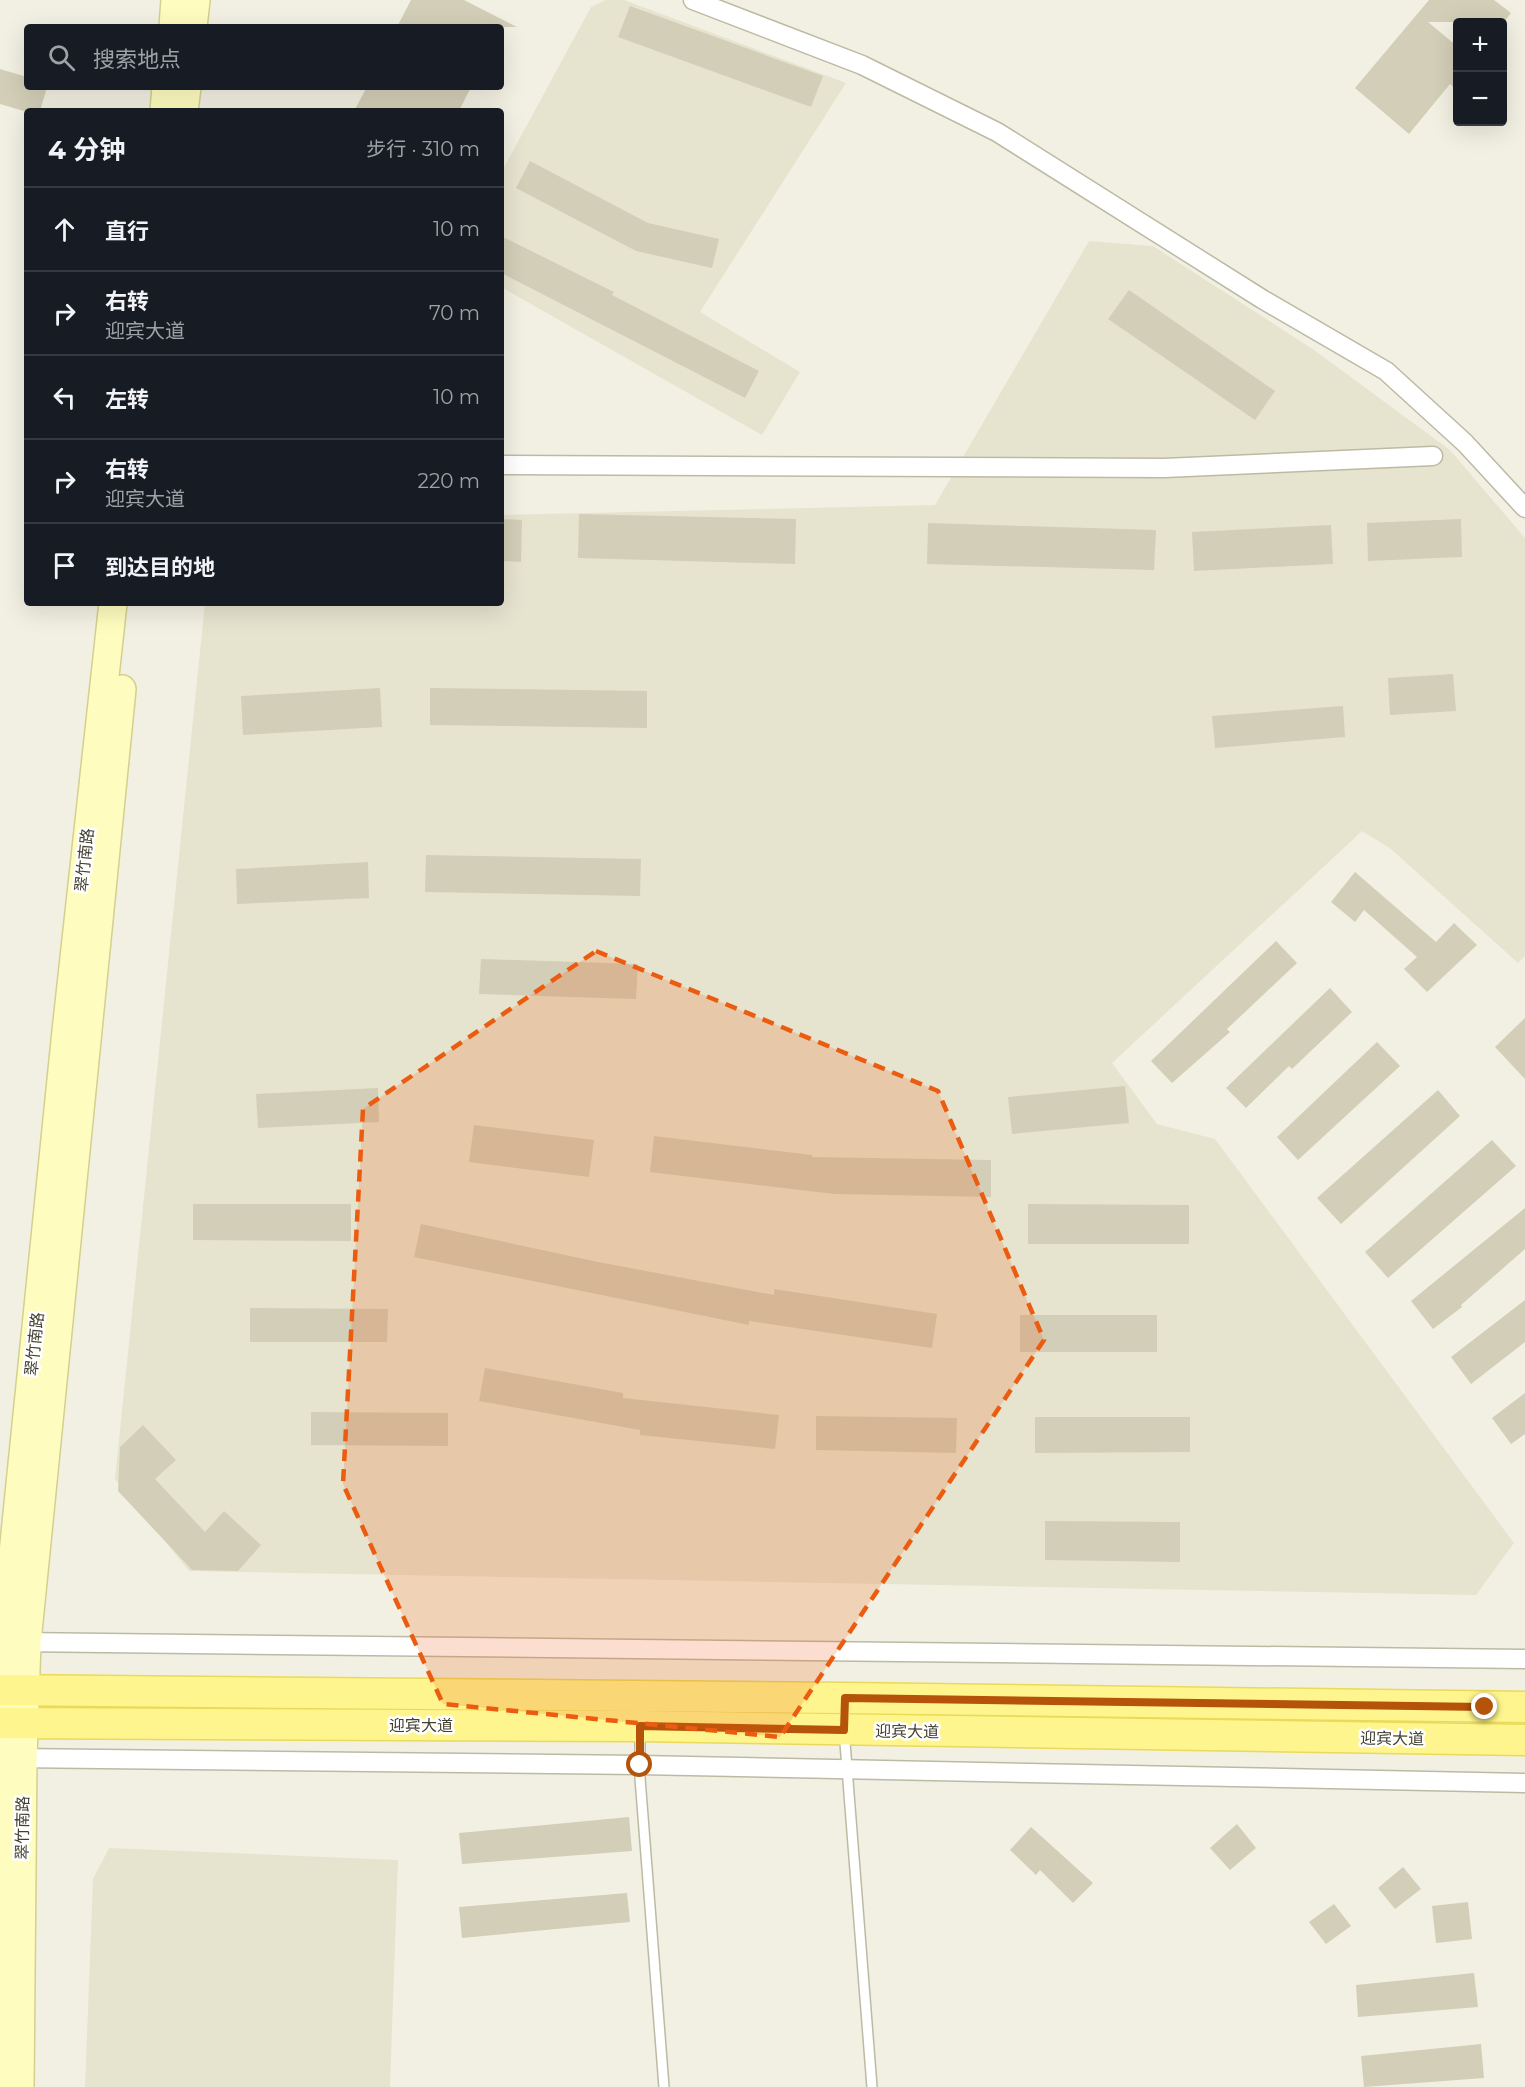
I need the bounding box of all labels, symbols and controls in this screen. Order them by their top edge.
map controls [1453,18,1507,126]
button: + [1453,18,1507,72]
search box [24,24,504,90]
icon: search [45,41,78,74]
text: 搜索地点 [93,46,181,73]
button: − [1453,72,1507,126]
text: 4 分钟 [48,134,125,166]
text: 步行 · 310 m [366,137,480,161]
icon: ahead [48,213,81,246]
text: 10 m [433,217,480,241]
text: 直行 [105,218,149,245]
text: 右转 [105,288,149,315]
icon: right [48,297,81,330]
text: 70 m [429,301,480,325]
text: 迎宾大道 [105,319,185,343]
icon: left [48,381,81,414]
text: 10 m [433,385,480,409]
text: 左转 [105,386,149,413]
text: 右转 [105,456,149,483]
icon: right [48,465,81,498]
text: 220 m [418,469,480,493]
text: 迎宾大道 [105,487,185,511]
icon: arrive [48,549,81,582]
text: 到达目的地 [105,554,215,581]
street label: 翠竹南路 [72,827,97,893]
street label: 翠竹南路 [22,1311,47,1377]
route end [1471,1693,1497,1719]
street label: 迎宾大道 [389,1716,453,1735]
street label: 迎宾大道 [875,1721,939,1742]
street label: 迎宾大道 [1360,1728,1424,1749]
route start [626,1751,652,1777]
street label: 翠竹南路 [12,1796,33,1860]

